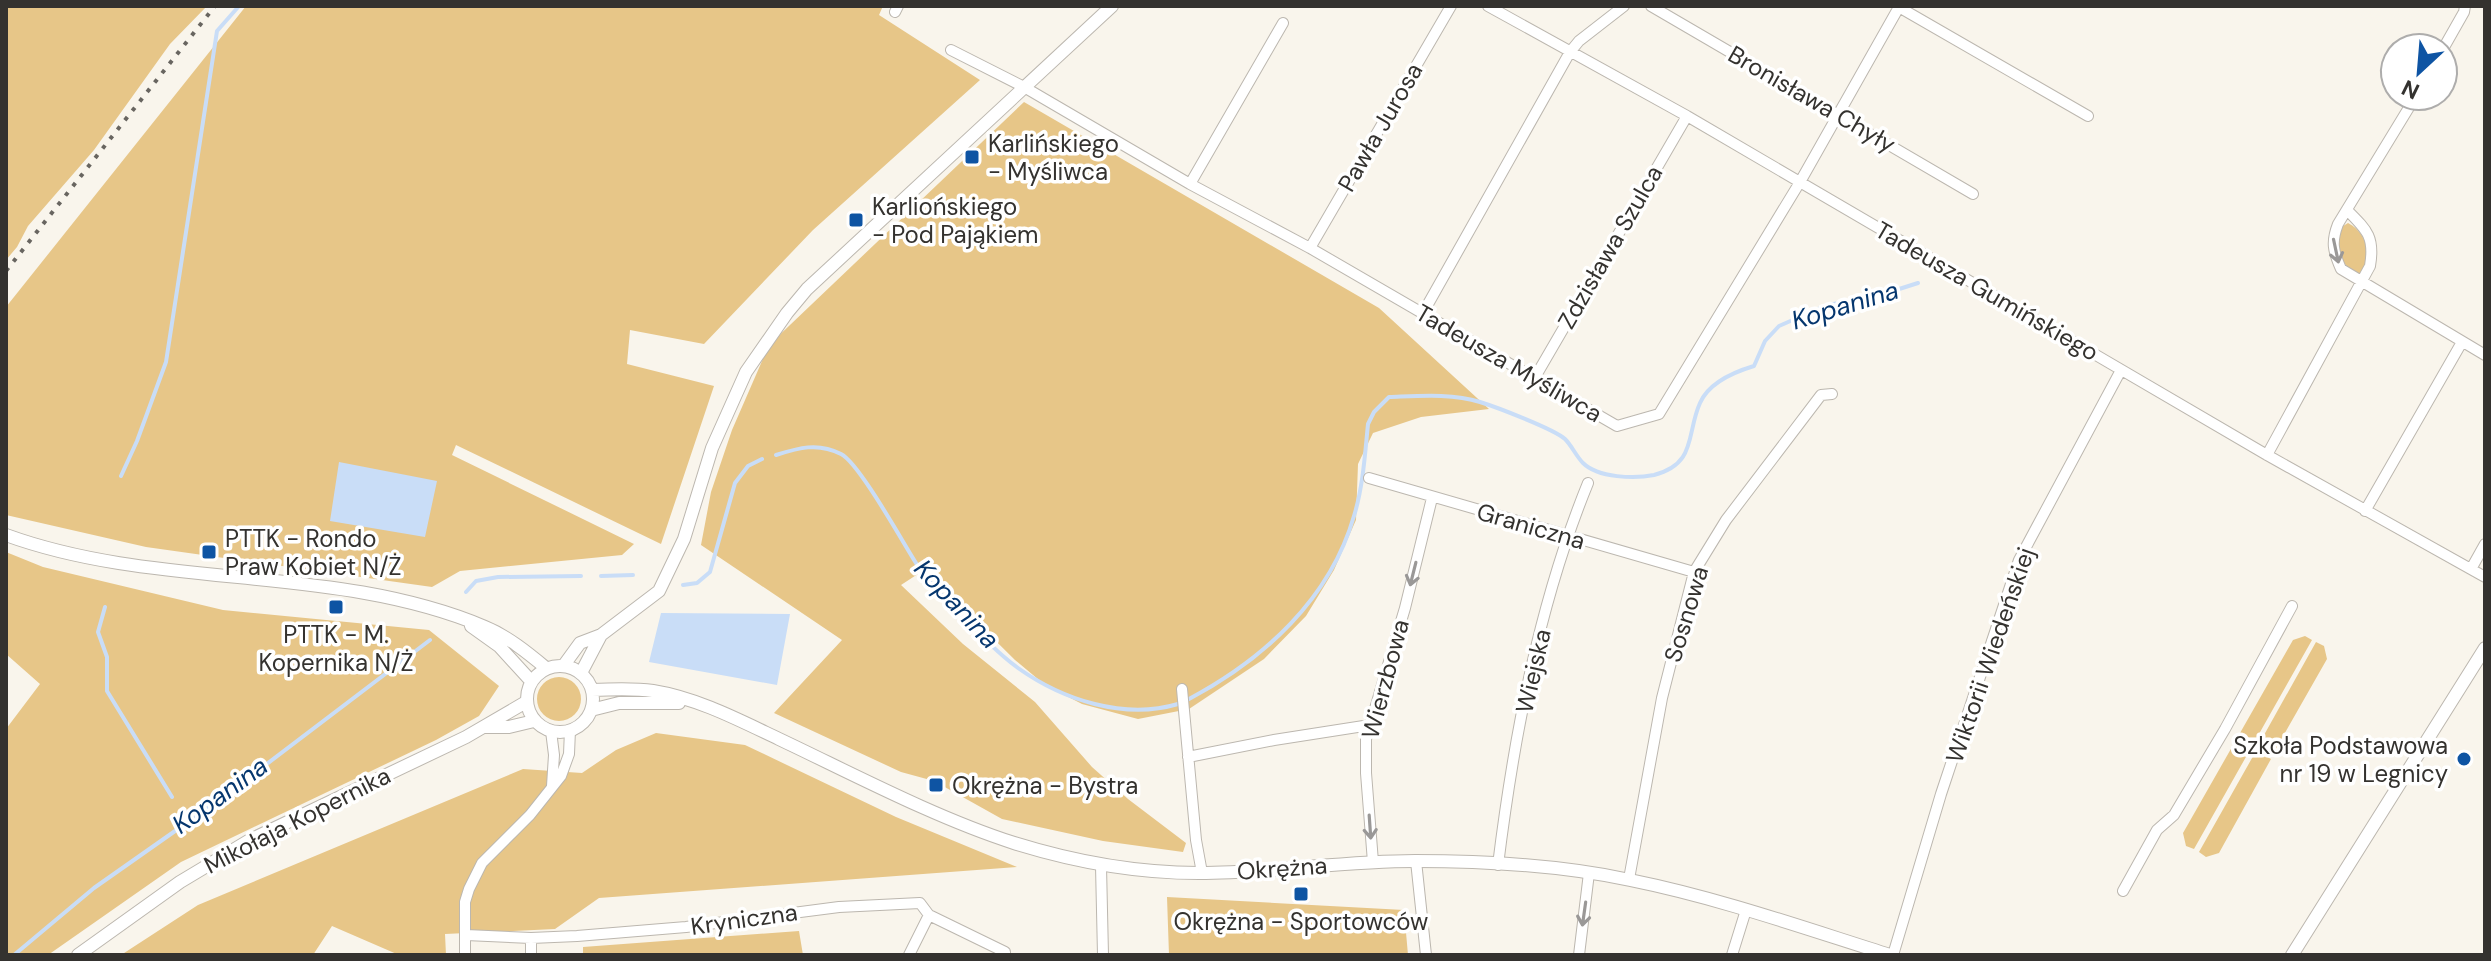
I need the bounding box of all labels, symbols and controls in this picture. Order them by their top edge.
north arrow [2379,32,2459,112]
street label: Bronisława Chyły [1723,39,1901,159]
street label: Pawła Jurosa [1331,57,1429,197]
text: N [2397,73,2424,106]
place label: Karlińskiego - Myśliwca [988,128,1119,187]
marker: Karlińskiego - Myśliwca [963,148,981,166]
street label: Zdzisława Szulca [1551,160,1669,334]
place label: Karliońskiego - Pod Pająkiem [872,191,1038,250]
marker: Karliońskiego - Pod Pająkiem [847,211,865,229]
street label: Tadeusza Gumińskiego [1870,214,2104,368]
one-way arrow [2329,237,2344,263]
water label: Kopanina [1787,273,1903,337]
street label: Tadeusza Myśliwca [1410,297,1608,429]
street label: Graniczna [1473,496,1589,556]
place label: PTTK - Rondo Praw Kobiet N/Ż [225,523,402,582]
marker: PTTK - Rondo Praw Kobiet N/Ż [200,543,218,561]
street label: Wiktorii Wiedeńskiej [1939,543,2041,767]
water label: Kopanina [907,552,1007,656]
one-way arrow [1405,560,1420,586]
street label: Sosnowa [1657,562,1715,666]
marker: PTTK - M. Kopernika N/Ż [327,598,345,616]
street label: Wierzbowa [1354,616,1416,742]
place label: PTTK - M. Kopernika N/Ż [259,619,413,678]
street label: Wiejska [1508,626,1558,716]
place label: Szkoła Podstawowa nr 19 w Legnicy [2233,730,2448,789]
water label: Kopanina [165,749,275,841]
marker: Szkoła Podstawowa nr 19 w Legnicy [2455,750,2473,768]
street label: Mikołaja Kopernika [198,760,396,880]
place label: Okrężna - Bystra [952,770,1138,801]
marker: Okrężna - Bystra [927,776,945,794]
one-way arrow [1363,813,1378,840]
street label: Okrężna [1236,849,1328,887]
marker: Okrężna - Sportowców [1292,885,1310,903]
street label: Kryniczna [689,896,799,942]
one-way arrow [1576,901,1591,926]
place label: Okrężna - Sportowców [1174,906,1428,937]

